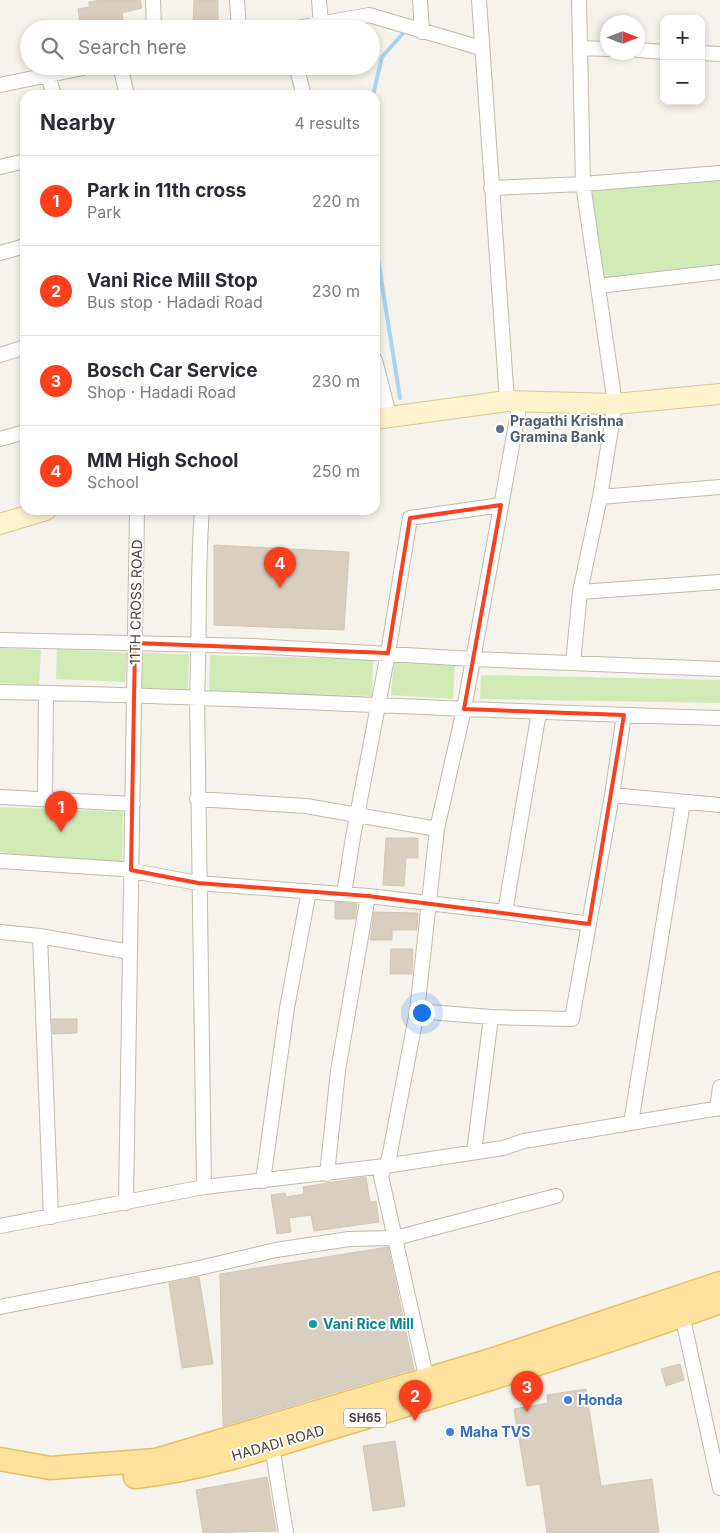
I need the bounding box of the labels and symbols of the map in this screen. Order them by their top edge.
north arrow [600,15,645,60]
place label: Pragathi Krishna Gramina Bank [510,412,624,445]
marker: Pragathi Krishna Gramina Bank [494,423,506,435]
street label: 11TH CROSS ROAD [126,539,145,665]
pin: 4 [264,547,296,588]
pin: 1 [45,791,77,832]
your location [409,1000,435,1026]
place label: Vani Rice Mill [323,1315,414,1332]
marker: Vani Rice Mill [307,1318,319,1330]
pin: 3 [511,1371,543,1412]
pin: 2 [399,1380,431,1421]
place label: Honda [578,1391,623,1408]
marker: Honda [562,1394,574,1406]
road number: SH65 [344,1409,386,1428]
street label: HADADI ROAD [229,1421,326,1464]
place label: Maha TVS [460,1423,530,1440]
marker: Maha TVS [444,1426,456,1438]

